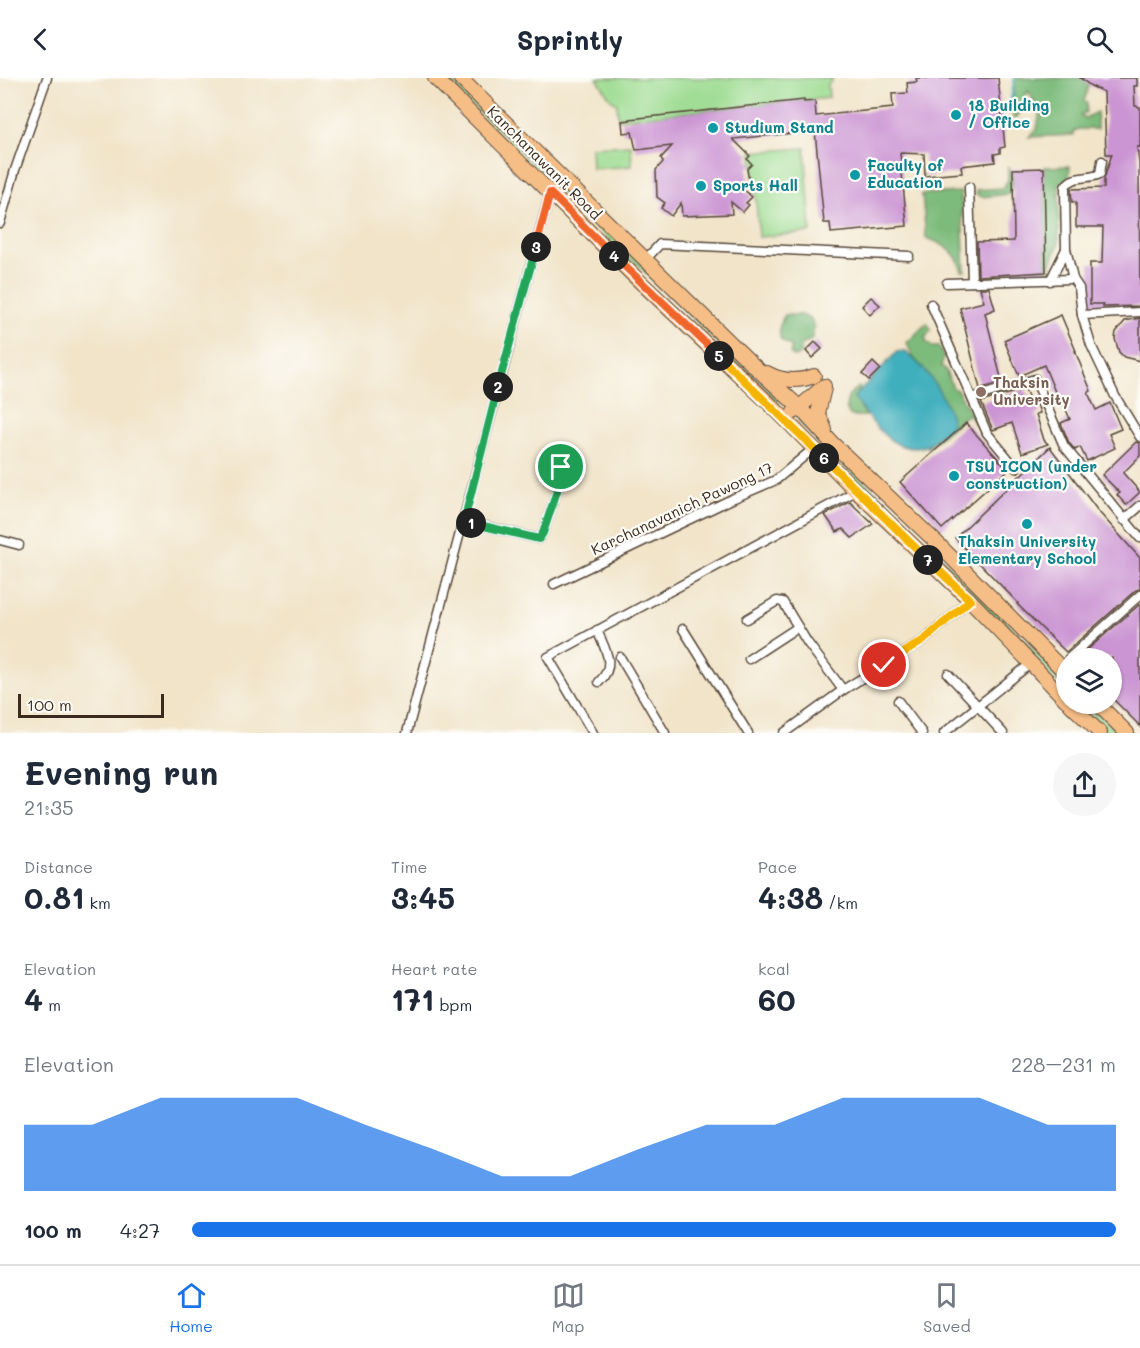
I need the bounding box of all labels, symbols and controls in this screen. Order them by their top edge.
text: Sprintly [517,22,623,57]
icon: back [24,23,57,56]
icon: search [1083,23,1116,56]
place label: 18 Building / Office [968,95,1049,132]
street label: Kanchanawanit Road [483,101,606,224]
marker: 18 Building / Office [949,108,963,122]
place label: Studium Stand [725,117,834,137]
marker: Studium Stand [706,121,720,135]
place label: Faculty of Education [867,155,944,192]
marker: Faculty of Education [848,168,862,182]
place label: Sports Hall [713,175,798,195]
marker: Sports Hall [694,179,708,193]
pin: 3 [521,232,551,262]
text: 3 [531,236,541,257]
pin: 4 [599,241,629,271]
text: 4 [609,245,619,266]
pin: 5 [704,341,734,371]
text: 5 [714,345,724,366]
pin: 2 [483,372,513,402]
place label: Thaksin University [993,372,1070,409]
text: 2 [494,376,502,397]
marker: Thaksin University [974,385,988,399]
pin [535,441,586,492]
pin: 6 [809,443,839,473]
text: 6 [819,447,829,468]
icon: arrive [544,450,577,483]
place label: TSU ICON (under construction) [966,456,1097,493]
street label: Karchanavanich Pawong 17 [587,457,776,559]
marker: TSU ICON (under construction) [947,469,961,483]
pin: 1 [456,508,486,538]
text: 1 [467,512,475,533]
marker: Thaksin University Elementary School [1020,517,1034,531]
place label: Thaksin University Elementary School [958,531,1096,568]
pin: 7 [913,545,943,575]
text: 7 [924,549,932,570]
pin [858,639,909,690]
icon: check [867,648,900,681]
map controls [1056,648,1122,714]
button: layers [1056,648,1122,714]
scale bar [18,691,164,718]
text: 100 m [27,694,72,715]
text: Evening run [24,750,218,793]
button: share [1053,753,1116,816]
text: 21:35 [24,794,74,820]
text: Distance [24,856,93,877]
text: Time [391,856,427,877]
text: Pace [758,856,797,877]
text: 0.81 [24,877,84,917]
text: 3:45 [391,877,455,917]
text: 4:38 [758,877,823,917]
text: km [84,892,111,913]
text: /km [823,892,858,913]
text: Elevation [24,958,96,979]
text: Heart rate [391,958,477,979]
text: kcal [758,958,790,979]
text: 4 [24,979,43,1019]
text: 171 [391,979,434,1019]
text: 60 [758,979,795,1019]
text: m [43,994,61,1015]
text: bpm [434,994,472,1015]
text: Elevation [24,1051,114,1077]
text: 228–231 m [1011,1051,1116,1077]
text: 100 m [24,1217,82,1243]
text: 4:27 [120,1217,160,1243]
tab: Home [169,1279,213,1336]
tab: Map [552,1279,585,1336]
tab: Saved [923,1279,971,1336]

